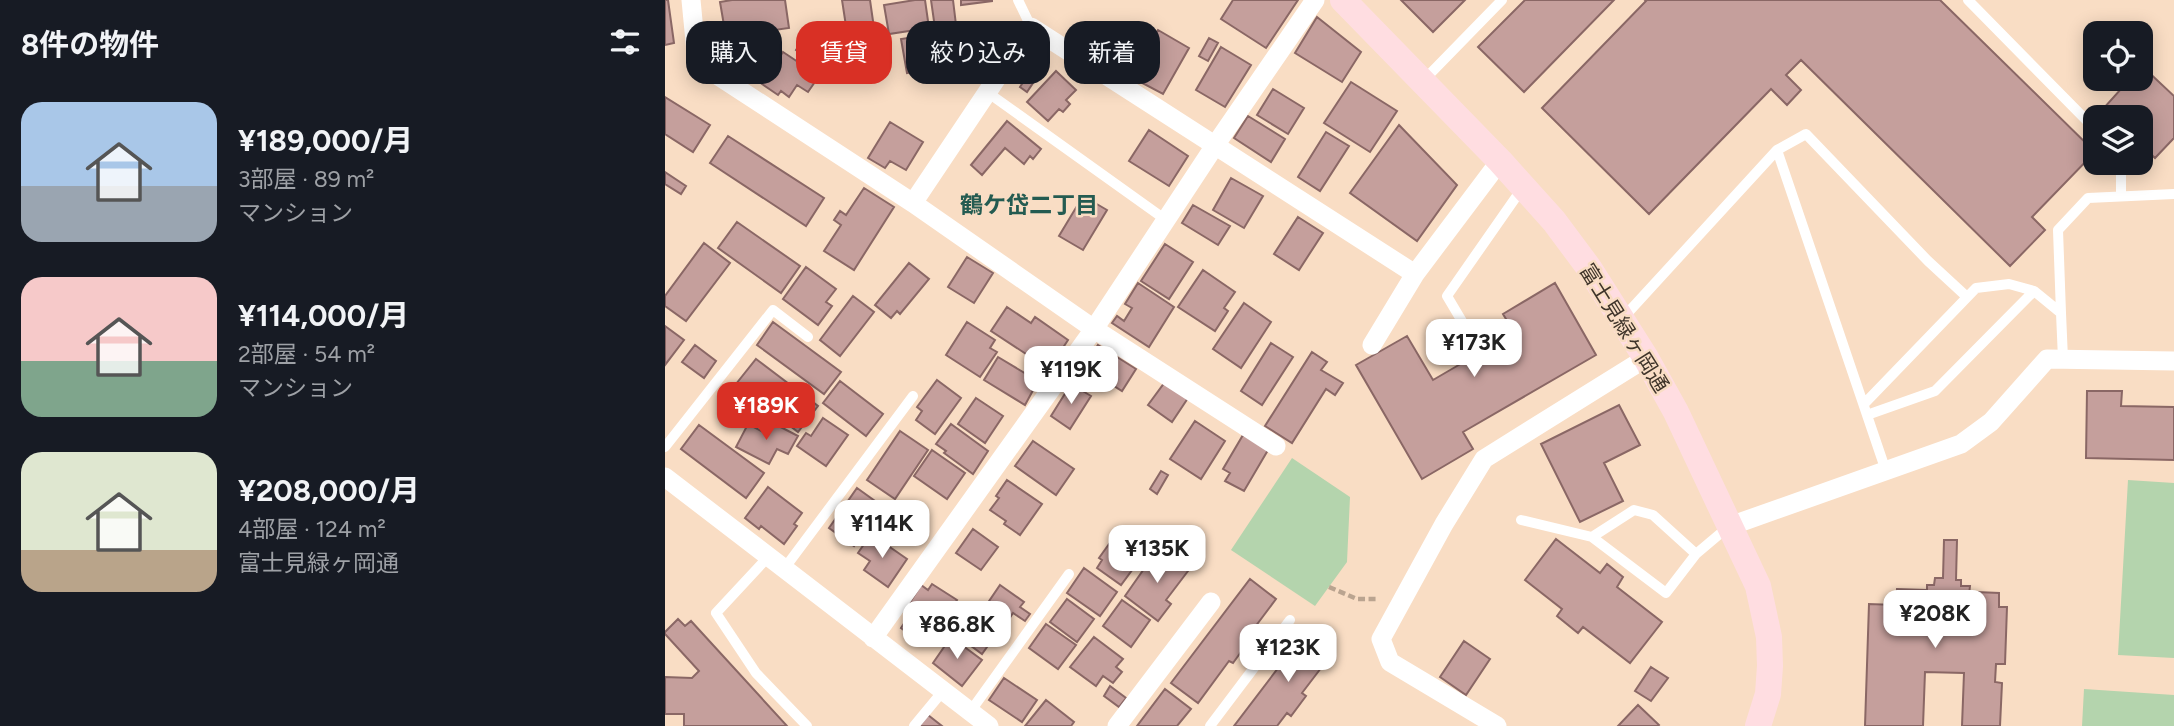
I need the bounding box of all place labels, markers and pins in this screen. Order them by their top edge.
pin: ¥173K [1425,320,1523,379]
pin: ¥119K [1022,346,1120,406]
pin: ¥189K [717,382,815,442]
pin: ¥114K [833,500,931,560]
pin: ¥135K [1108,526,1206,585]
pin: ¥208K [1886,590,1984,650]
pin: ¥86.8K [900,602,1014,661]
pin: ¥123K [1239,624,1337,684]

